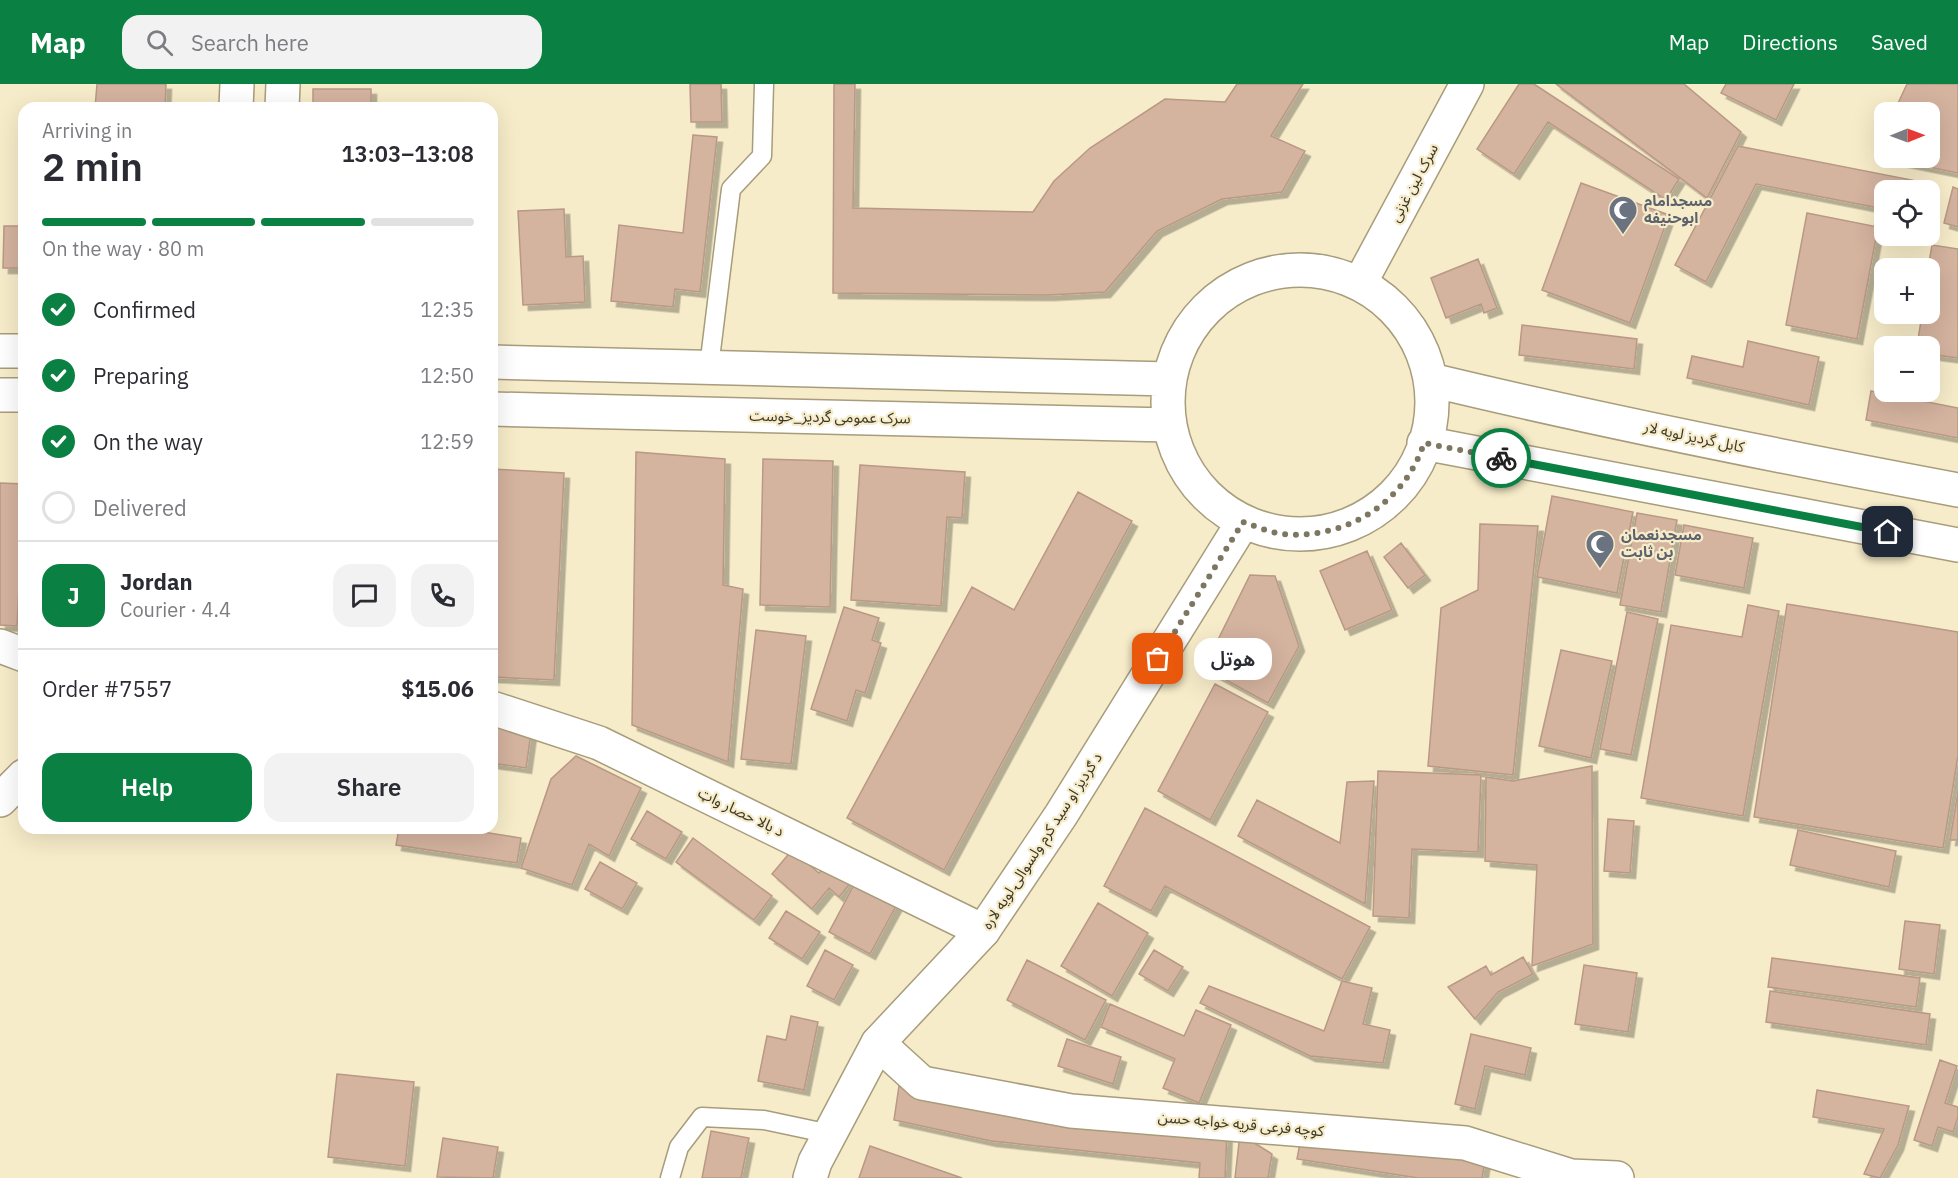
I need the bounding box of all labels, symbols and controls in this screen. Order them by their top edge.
search box [122,15,542,69]
text: Map [30,24,86,61]
icon: search [143,26,176,59]
text: Search here [191,28,309,57]
text: Map [1669,28,1709,56]
text: Directions [1742,28,1838,56]
text: Saved [1871,28,1928,56]
north arrow [1874,102,1940,168]
map controls [1874,102,1940,402]
text: Arriving in [42,117,132,144]
text: 13:03–13:08 [341,139,474,168]
street label: سرک لین غزنی [1385,140,1442,225]
text: 2 min [42,141,143,192]
button: locate [1874,180,1940,246]
place label: مسجدامام ابوحنیفه [1644,191,1712,227]
mosque icon: مسجدامام ابوحنیفه [1607,194,1639,236]
text: On the way · 80 m [42,235,204,262]
button: + [1874,258,1940,324]
icon: check [42,293,75,326]
text: Confirmed [93,295,196,324]
text: 12:35 [420,296,474,323]
button: − [1874,336,1940,402]
icon: check [42,359,75,392]
text: Preparing [93,361,188,390]
text: 12:50 [420,362,474,389]
street label: سرک عمومی گردیز_خوست [749,406,911,427]
street label: کابل گردیز لویه لار [1641,416,1747,457]
icon: check [42,425,75,458]
text: On the way [93,427,203,456]
text: 12:59 [420,428,474,455]
courier [1471,428,1531,488]
icon: bike [1485,442,1518,475]
text: Delivered [93,493,187,522]
pin [1862,506,1913,557]
icon: home [1871,515,1904,548]
place label: مسجدنعمان بن ثابت [1621,525,1702,561]
mosque icon: مسجدنعمان بن ثابت [1584,528,1616,570]
button: chat [333,564,396,627]
button: phone [411,564,474,627]
text: Jordan [120,567,193,596]
text: J [67,581,80,610]
text: Courier · 4.4 [120,596,231,623]
pin [1132,633,1183,684]
callout: هوتل [1194,638,1272,680]
icon: bag [1141,642,1174,675]
text: هوتل [1211,645,1255,672]
text: Order #7557 [42,674,172,703]
text: $15.06 [401,674,474,703]
street label: د ګردیز او سید کرم ولسوالۍ لویه لاره [977,749,1108,934]
button: Help [42,753,252,822]
button: Share [264,753,474,822]
street label: د بالا حصار واټ [695,783,787,840]
street label: کوچه فرعی قریه خواجه حسن [1157,1107,1326,1141]

